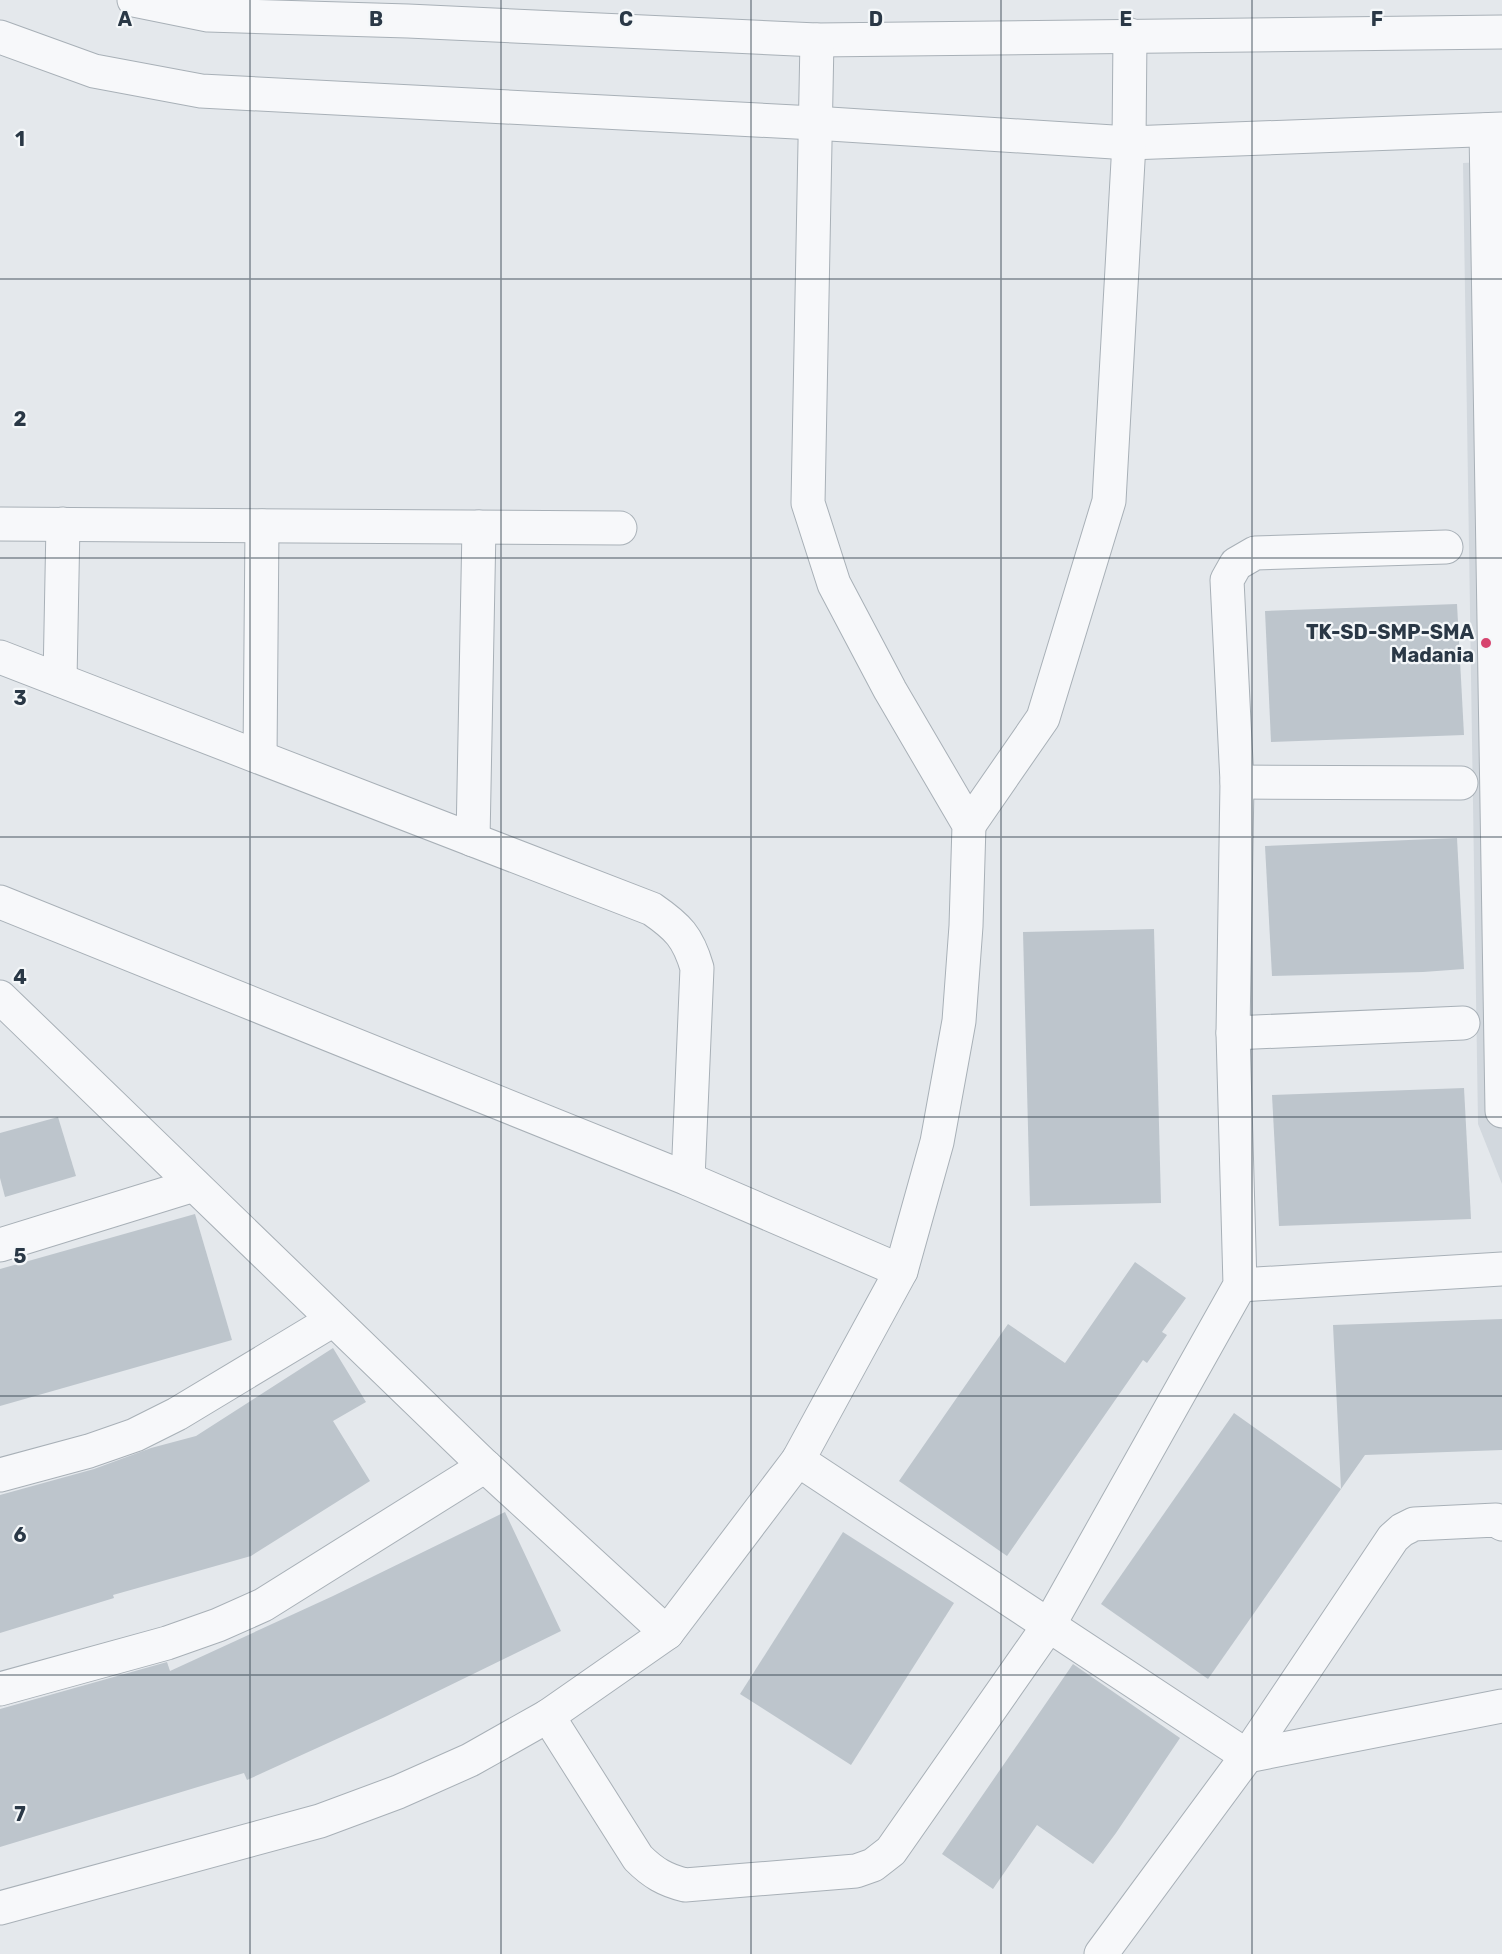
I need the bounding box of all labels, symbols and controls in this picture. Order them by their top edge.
text: A [118,7,133,31]
text: B [369,7,383,31]
text: C [619,7,633,31]
text: D [869,7,883,31]
text: E [1120,7,1132,31]
text: F [1371,7,1383,31]
text: 1 [15,127,25,151]
text: 2 [14,407,27,431]
place label: TK-SD-SMP-SMA Madania [1306,620,1475,667]
marker: TK-SD-SMP-SMA Madania [1479,636,1493,650]
text: 3 [13,686,27,710]
text: 4 [13,965,27,989]
text: 5 [14,1244,27,1268]
text: 6 [13,1523,27,1547]
text: 7 [14,1802,26,1826]

